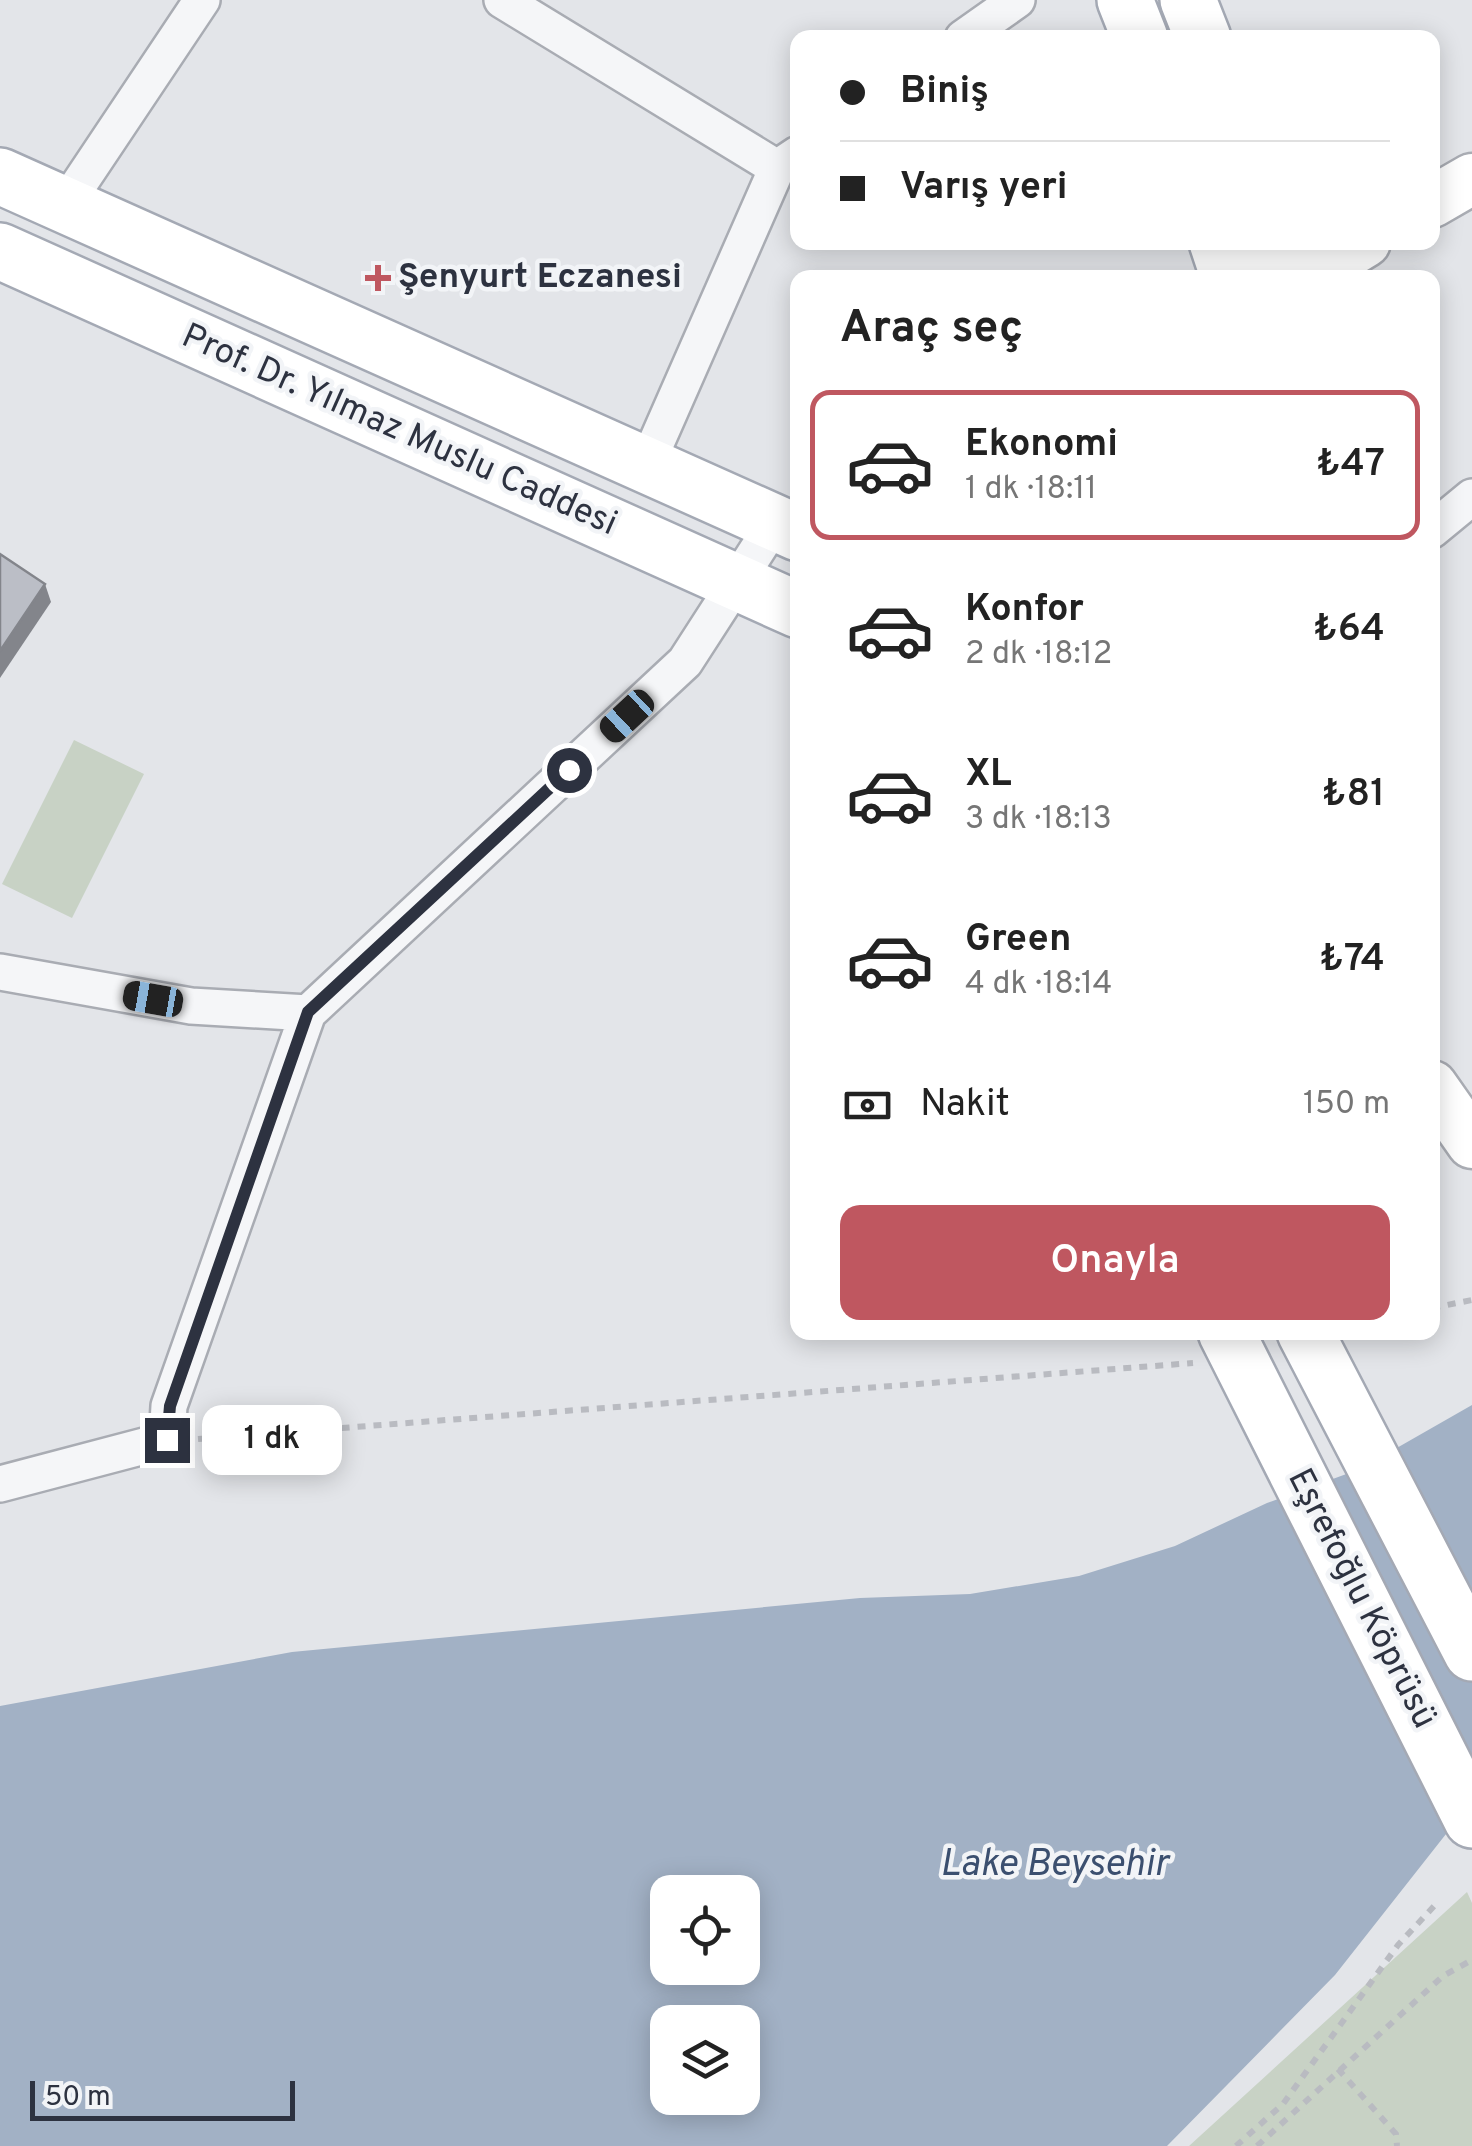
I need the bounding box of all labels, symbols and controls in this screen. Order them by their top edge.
text: Biniş [900,68,989,117]
text: Varış yeri [900,164,1068,213]
place label: Şenyurt Eczanesi [398,256,682,300]
marker: Şenyurt Eczanesi [367,267,389,289]
text: Araç seç [840,301,1023,358]
street label: Prof. Dr. Yılmaz Muslu Caddesi [175,315,623,547]
icon: car [845,420,935,510]
text: Ekonomi [965,421,1118,470]
text: ₺47 [1316,441,1385,490]
text: 1 dk · 18:11 [965,470,1097,510]
icon: car [845,585,935,675]
text: Konfor [965,586,1084,635]
text: ₺64 [1313,606,1385,655]
text: 2 dk · 18:12 [965,635,1112,675]
car [595,685,659,747]
route start [547,748,592,793]
icon: car [845,750,935,840]
text: XL [965,751,1012,800]
text: ₺81 [1322,771,1385,820]
text: 3 dk · 18:13 [965,800,1112,840]
icon: car [845,915,935,1005]
text: Green [965,916,1071,965]
text: ₺74 [1319,936,1385,985]
text: 4 dk · 18:14 [965,965,1112,1005]
car [121,979,185,1019]
icon: cash [840,1078,895,1133]
text: Nakit [920,1081,1010,1130]
text: 150 m [1303,1085,1390,1125]
button: Onayla [840,1205,1390,1320]
callout: 1 dk [202,1405,342,1475]
route end [145,1418,190,1463]
text: 1 dk [244,1420,300,1460]
street label: Eşrefoğlu Köprüsü [1276,1462,1446,1736]
water label: Lake Beysehir [940,1841,1171,1890]
map controls [650,1875,760,2115]
button: locate [650,1875,760,1985]
button: layers [650,2005,760,2115]
scale bar [30,2076,295,2120]
text: 50 m [45,2080,111,2116]

